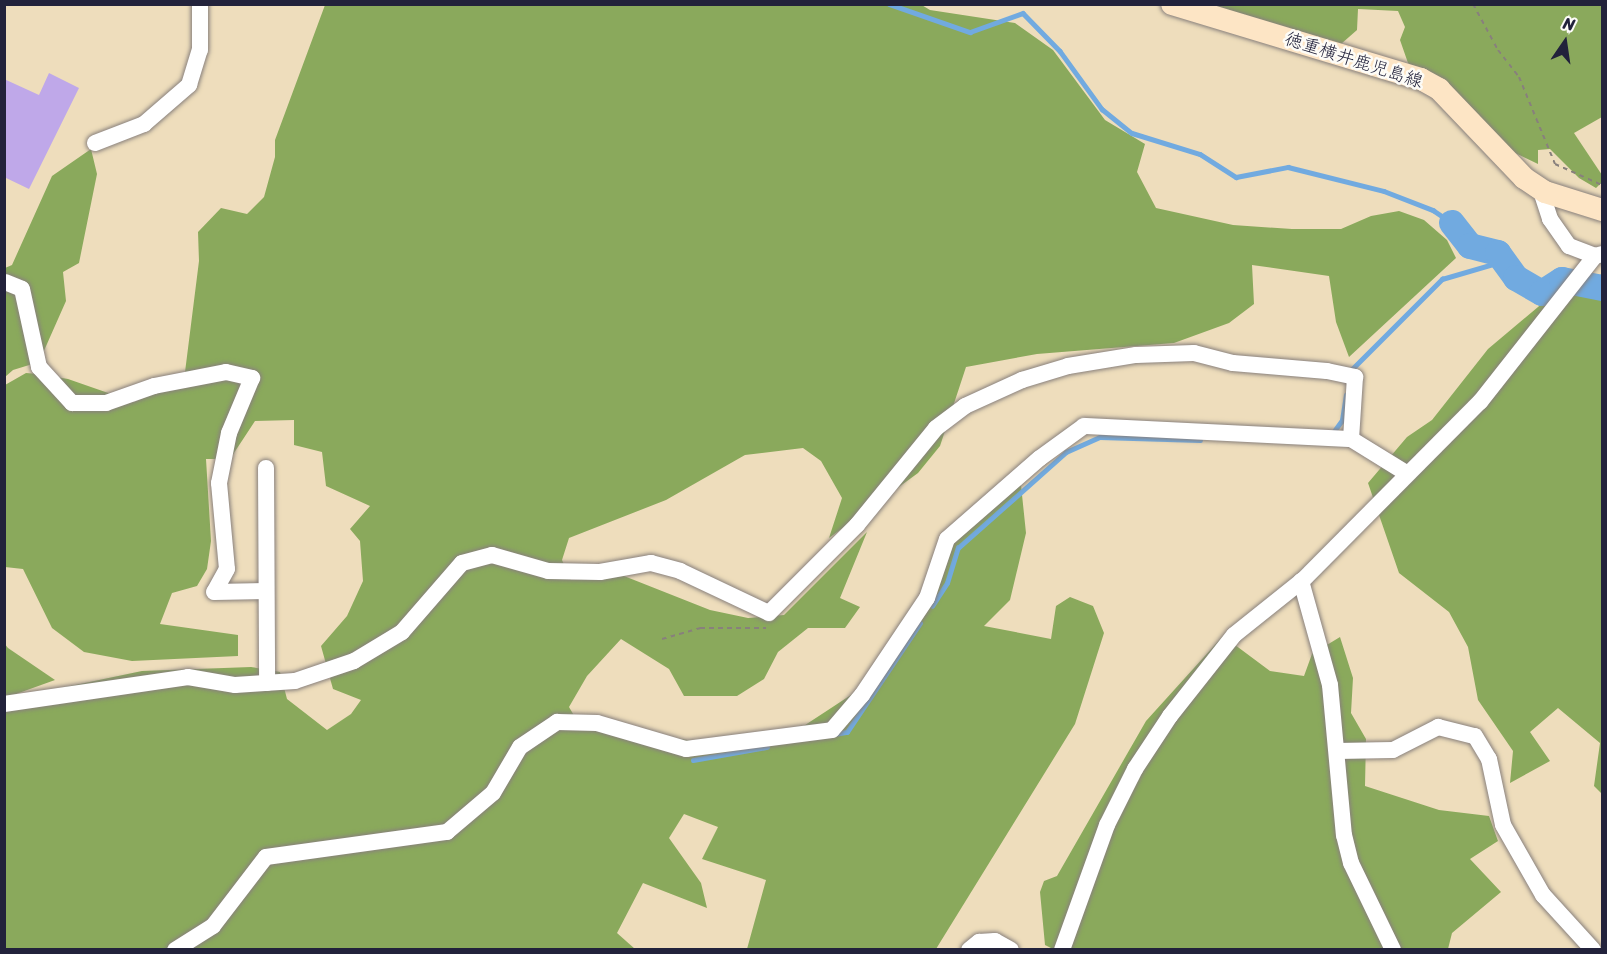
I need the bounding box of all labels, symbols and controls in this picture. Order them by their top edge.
text: N [1560,9,1578,39]
north arrow [1535,12,1595,72]
street label: 徳重横井鹿児島線 [1282,27,1426,93]

